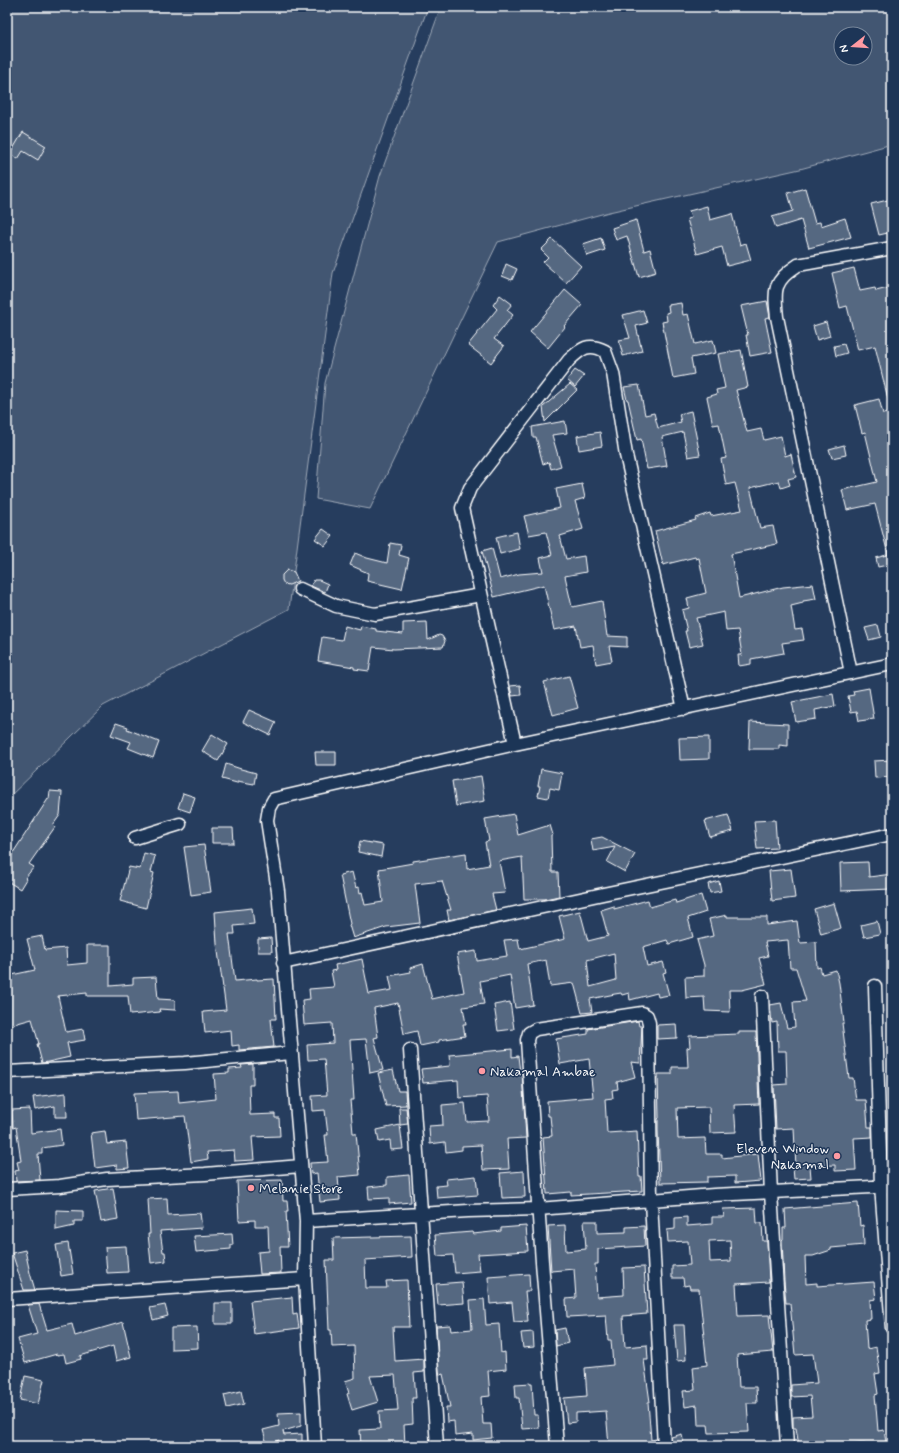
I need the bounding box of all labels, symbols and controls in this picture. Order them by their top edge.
north arrow [833,26,873,66]
text: N [837,43,852,54]
place label: Nakamal Ambae [490,1063,596,1081]
marker: Nakamal Ambae [477,1066,487,1076]
place label: Eleven Window Nakamal [736,1140,829,1174]
marker: Eleven Window Nakamal [832,1151,842,1161]
place label: Melanie Store [259,1180,344,1198]
marker: Melanie Store [246,1183,256,1193]

